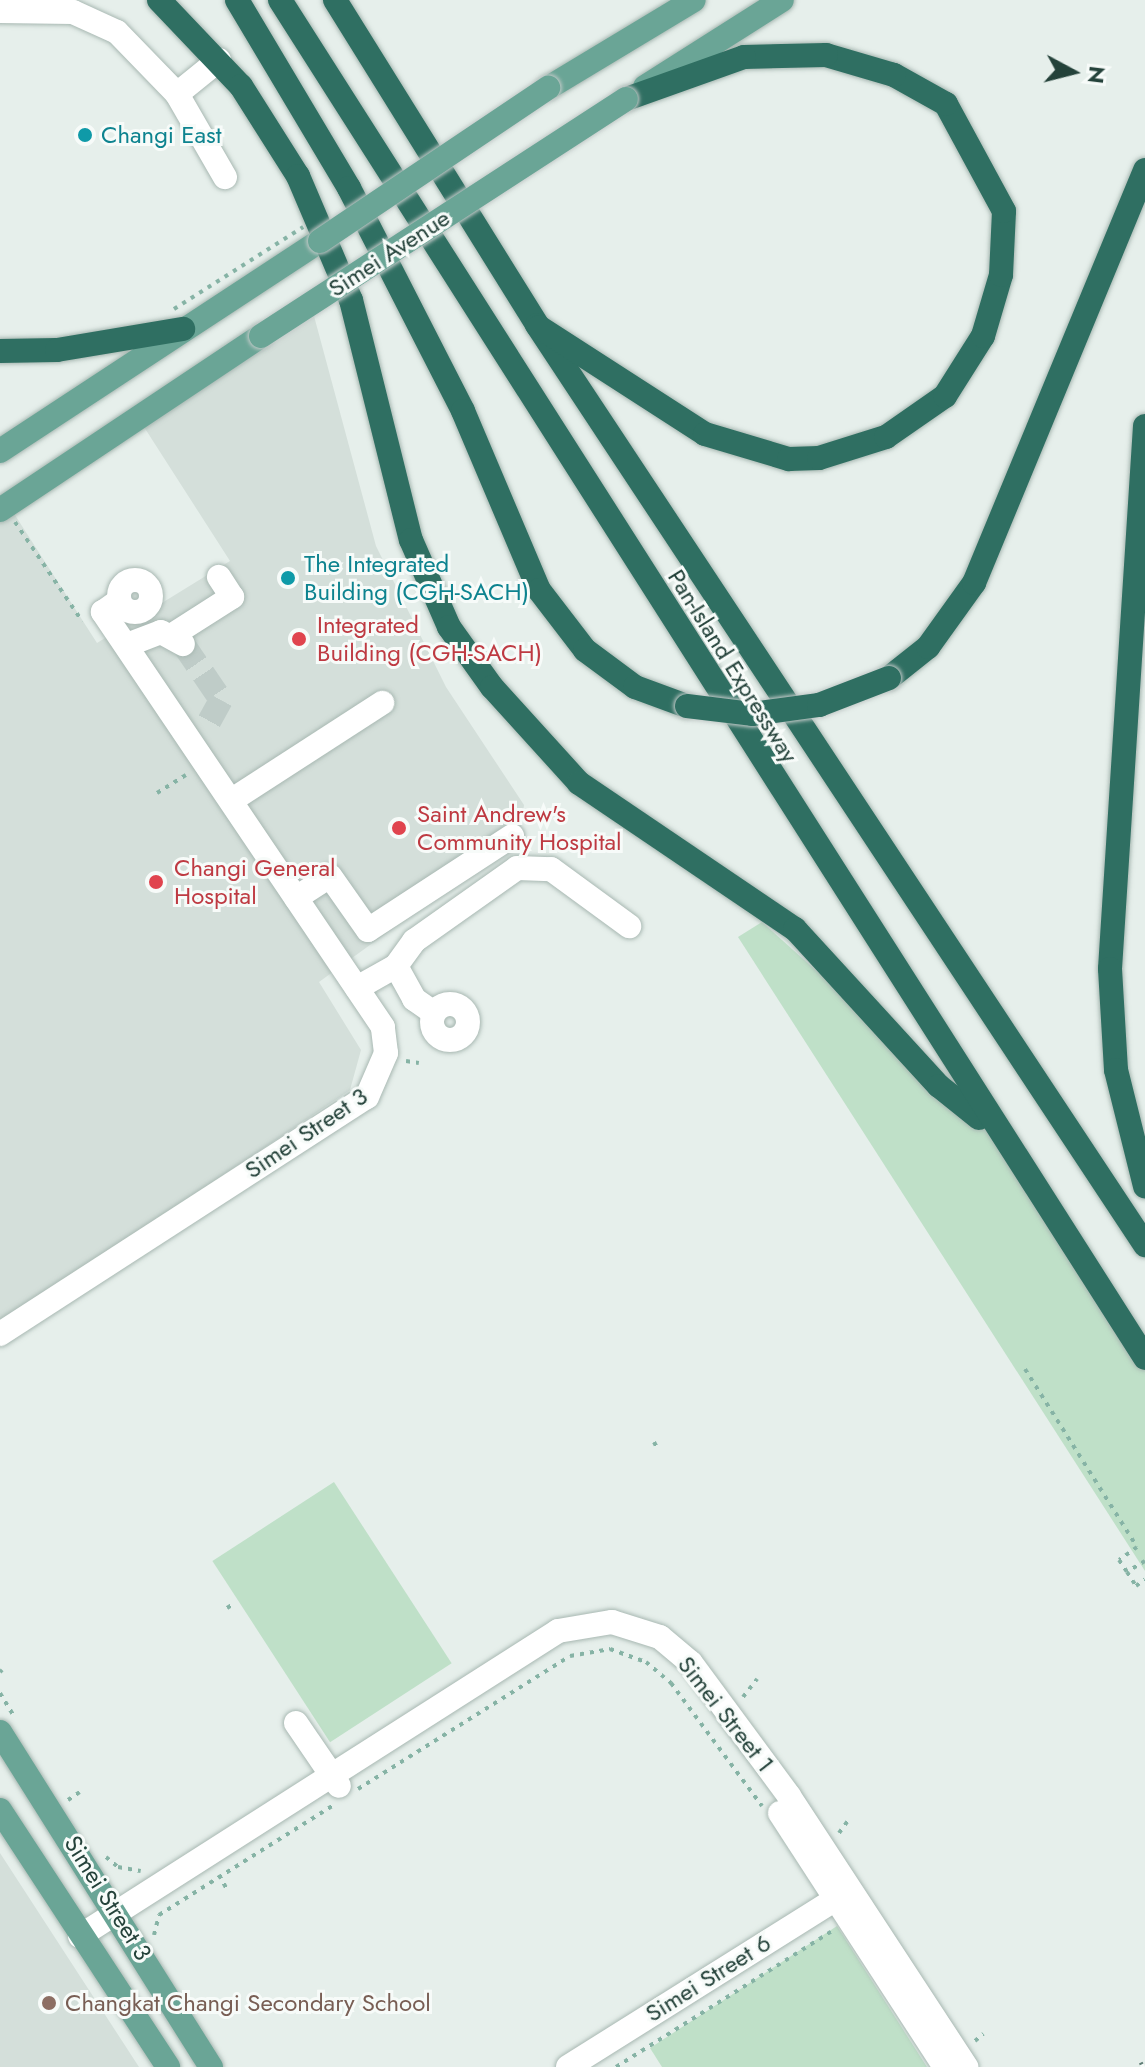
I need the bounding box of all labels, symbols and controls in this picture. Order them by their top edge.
north arrow [1033,32,1113,112]
text: N [1080,64,1114,86]
place label: Changi East [101,121,221,149]
marker: Changi East [76,126,94,144]
street label: Simei Avenue [323,203,455,303]
place label: The Integrated Building (CGH-SACH) [304,550,529,606]
street label: Pan-Island Expressway [662,564,804,768]
marker: The Integrated Building (CGH-SACH) [279,569,297,587]
place label: Integrated Building (CGH-SACH) [317,611,542,667]
marker: Integrated Building (CGH-SACH) [288,628,310,650]
place label: Saint Andrew's Community Hospital [417,800,622,856]
marker: Saint Andrew's Community Hospital [388,817,410,839]
place label: Changi General Hospital [174,854,336,910]
marker: Changi General Hospital [145,871,167,893]
street label: Simei Street 3 [239,1082,373,1184]
street label: Simei Street 1 [672,1650,780,1778]
street label: Simei Street 3 [58,1830,158,1966]
street label: Simei Street 6 [640,1928,776,2028]
place label: Changkat Changi Secondary School [65,1989,431,2017]
marker: Changkat Changi Secondary School [40,1994,58,2012]

